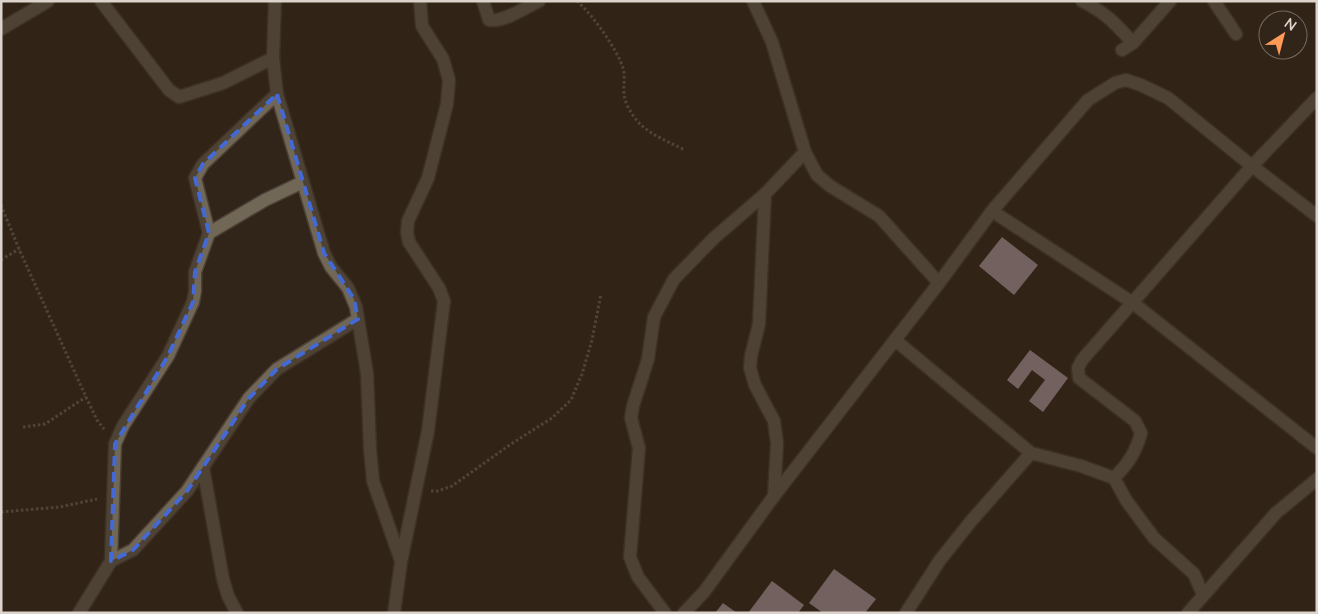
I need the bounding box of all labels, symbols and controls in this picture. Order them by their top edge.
north arrow [1258,10,1308,60]
text: N [1282,14,1300,34]

